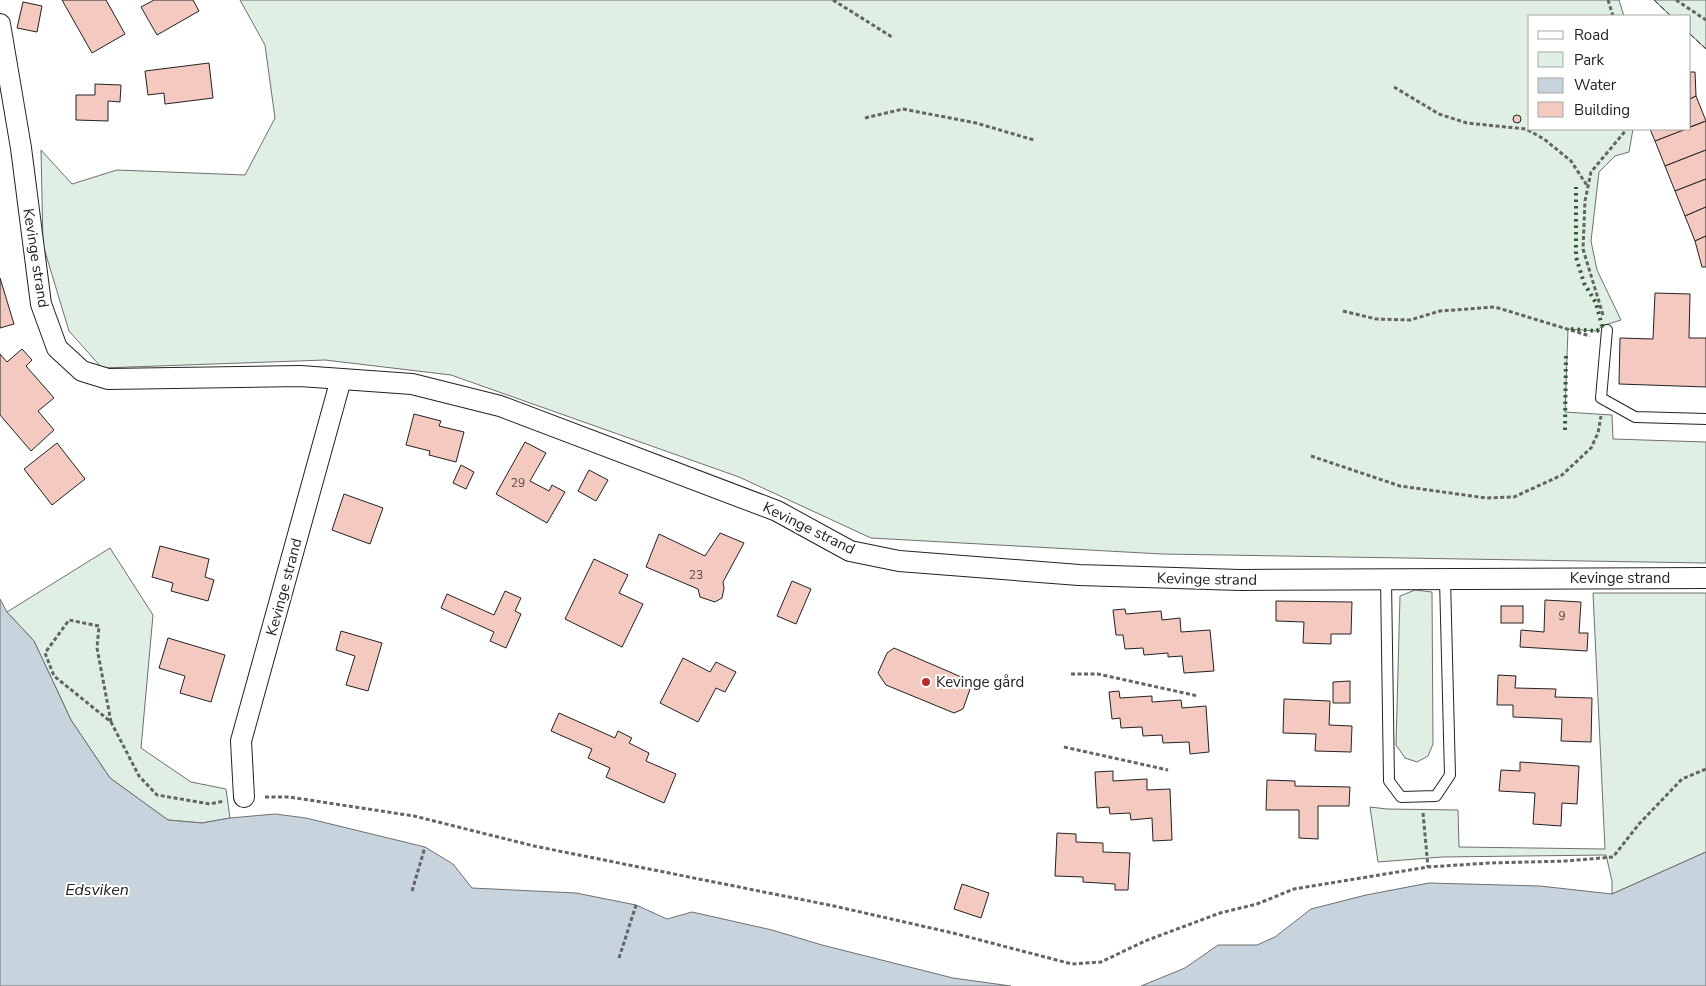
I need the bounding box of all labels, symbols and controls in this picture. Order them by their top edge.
legend [1528,15,1691,130]
text: Road [1574,25,1609,45]
text: Park [1574,50,1604,70]
text: Water [1574,75,1617,95]
text: Building [1574,100,1630,120]
street label: Kevinge strand [18,207,54,309]
house number: 29 [511,475,525,491]
street label: Kevinge strand [760,497,858,559]
street label: Kevinge strand [261,536,307,638]
house number: 23 [689,567,703,583]
street label: Kevinge strand [1157,568,1257,590]
street label: Kevinge strand [1570,568,1670,588]
house number: 9 [1558,608,1566,624]
place label: Kevinge gård [936,672,1024,692]
marker: Kevinge gård [920,676,932,688]
water label: Edsviken [65,879,129,901]

